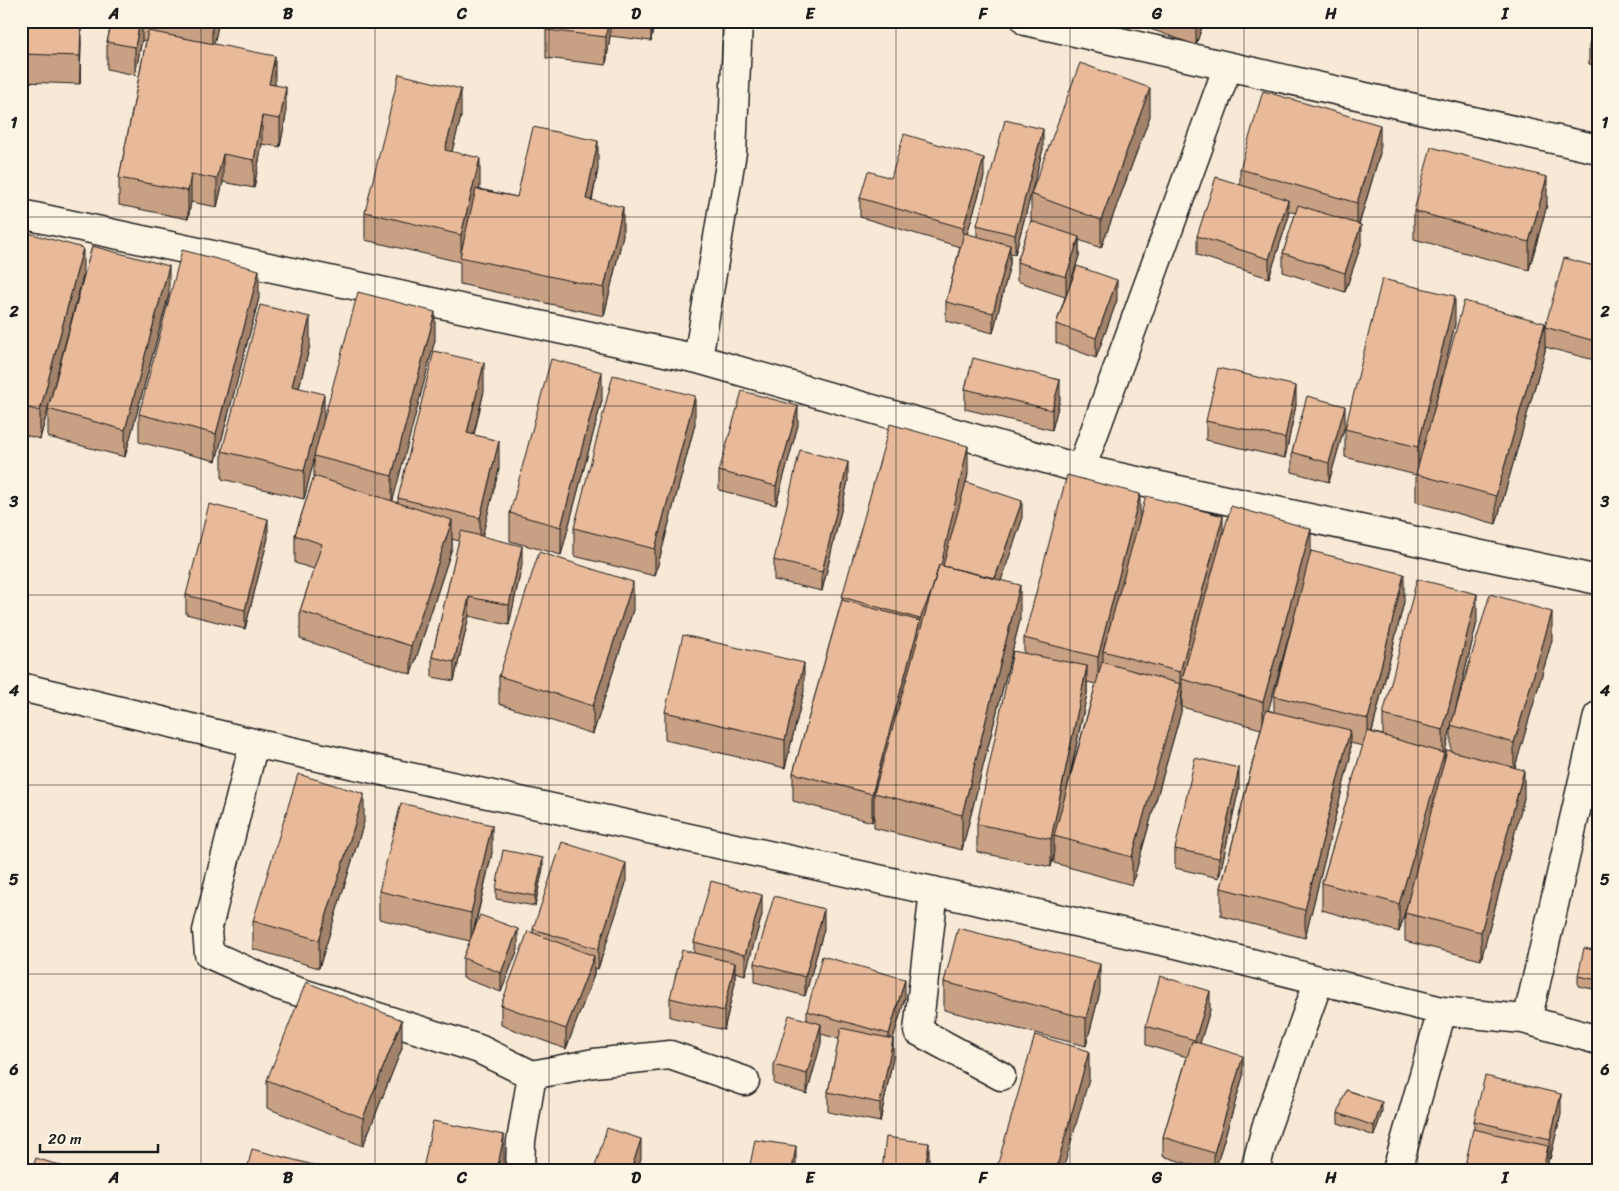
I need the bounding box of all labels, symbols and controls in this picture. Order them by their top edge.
text: A [108,0,119,28]
text: B [283,0,294,28]
text: C [456,0,468,28]
text: D [631,0,641,28]
text: E [806,0,816,28]
text: F [978,0,989,28]
text: G [1151,0,1163,28]
text: H [1324,0,1337,28]
text: I [1501,0,1510,28]
text: 1 [11,108,18,137]
text: 1 [1602,108,1609,137]
text: 2 [8,297,19,326]
text: 2 [1599,297,1610,326]
text: 3 [9,487,19,516]
text: 3 [1600,487,1610,516]
text: 4 [8,676,19,705]
text: 4 [1599,676,1610,705]
text: 5 [9,865,19,894]
text: 5 [1600,865,1610,894]
text: 6 [8,1055,19,1084]
text: 6 [1599,1055,1610,1084]
scale bar [40,1121,158,1153]
text: 20 m [48,1126,82,1152]
text: A [108,1163,119,1191]
text: B [283,1163,294,1191]
text: C [456,1163,468,1191]
text: D [631,1163,641,1191]
text: E [806,1163,816,1191]
text: F [978,1163,989,1191]
text: G [1151,1163,1163,1191]
text: H [1324,1163,1337,1191]
text: I [1501,1163,1510,1191]

